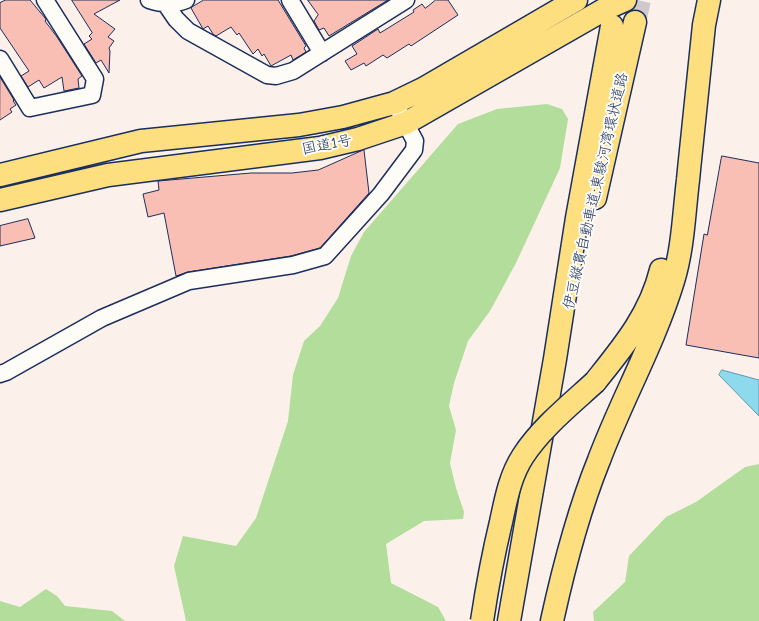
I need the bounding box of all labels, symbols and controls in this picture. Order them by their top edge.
street label: 伊豆縦貫自動車道;東駿河湾環状道路 [560,71,632,311]
street label: 国道1号 [300,131,354,159]

